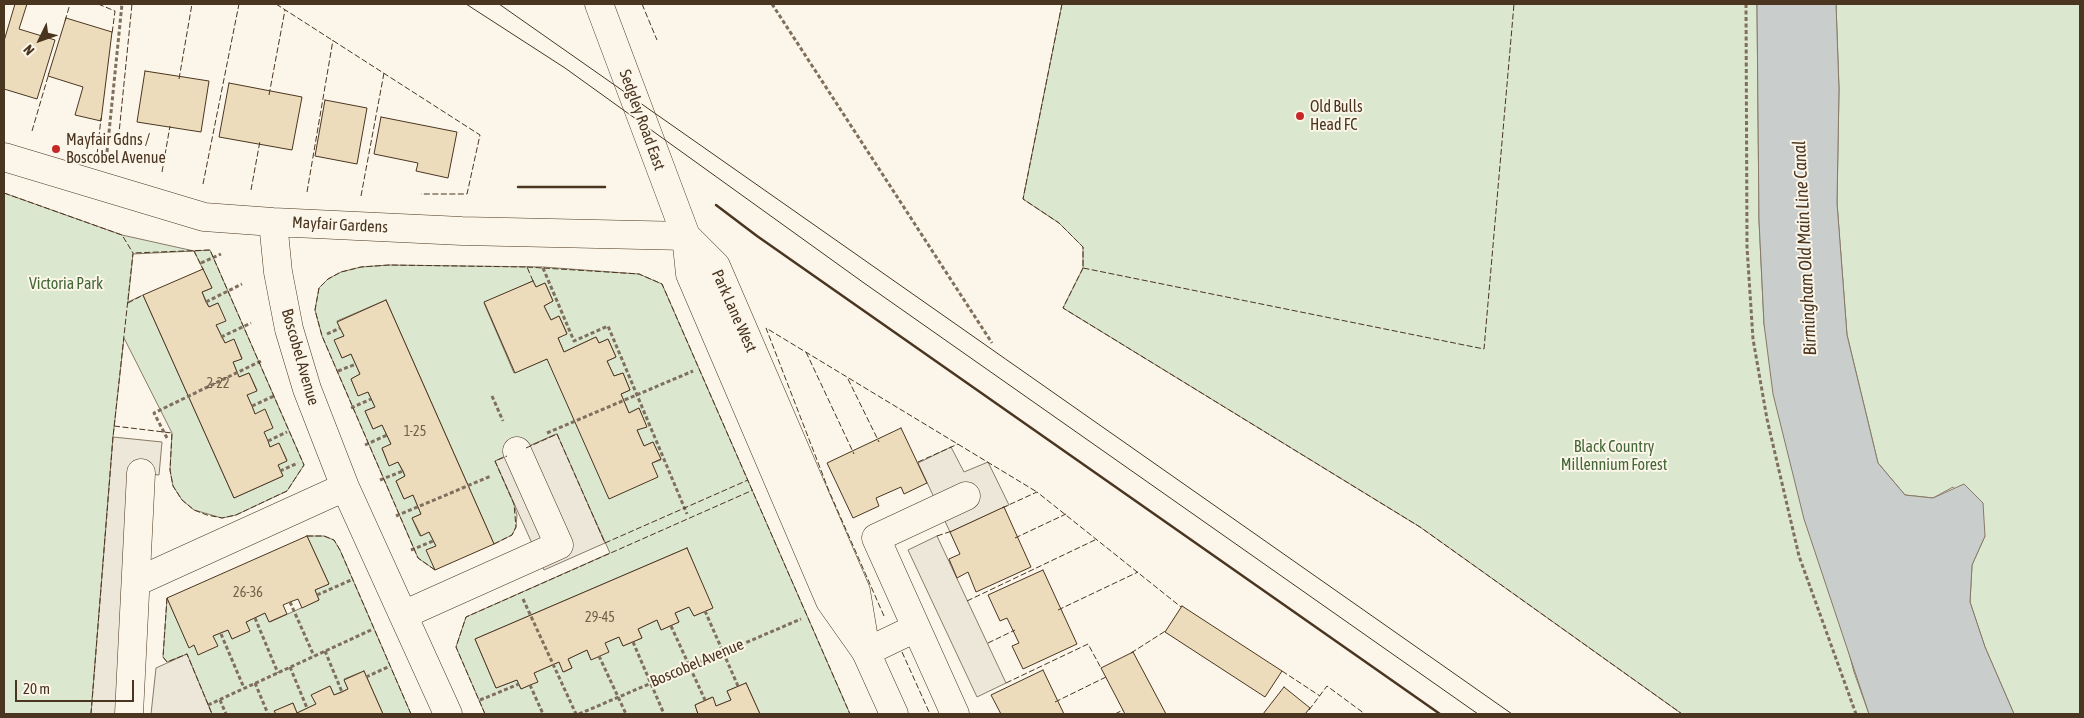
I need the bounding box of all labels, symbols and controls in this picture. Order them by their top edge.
north arrow [15,15,65,65]
text: N [20,42,38,58]
street label: Sedgley Road East [615,67,669,173]
place label: Old Bulls Head FC [1310,97,1363,135]
marker: Old Bulls Head FC [1294,110,1306,122]
place label: Mayfair Gdns / Boscobel Avenue [66,130,166,168]
water label: Birmingham Old Main Line Canal [1789,140,1821,356]
marker: Mayfair Gdns / Boscobel Avenue [50,143,62,155]
street label: Mayfair Gardens [292,213,388,237]
street label: Park Lane West [707,267,761,355]
park label: Victoria Park [29,274,103,294]
street label: Boscobel Avenue [277,306,323,408]
house number: 2-22 [206,376,230,392]
house number: 1-25 [404,424,426,440]
park label: Black Country Millennium Forest [1561,437,1667,475]
house number: 26-36 [233,585,263,601]
house number: 29-45 [585,610,615,626]
street label: Boscobel Avenue [647,635,747,691]
scale bar [18,670,136,702]
text: 20 m [23,680,50,697]

